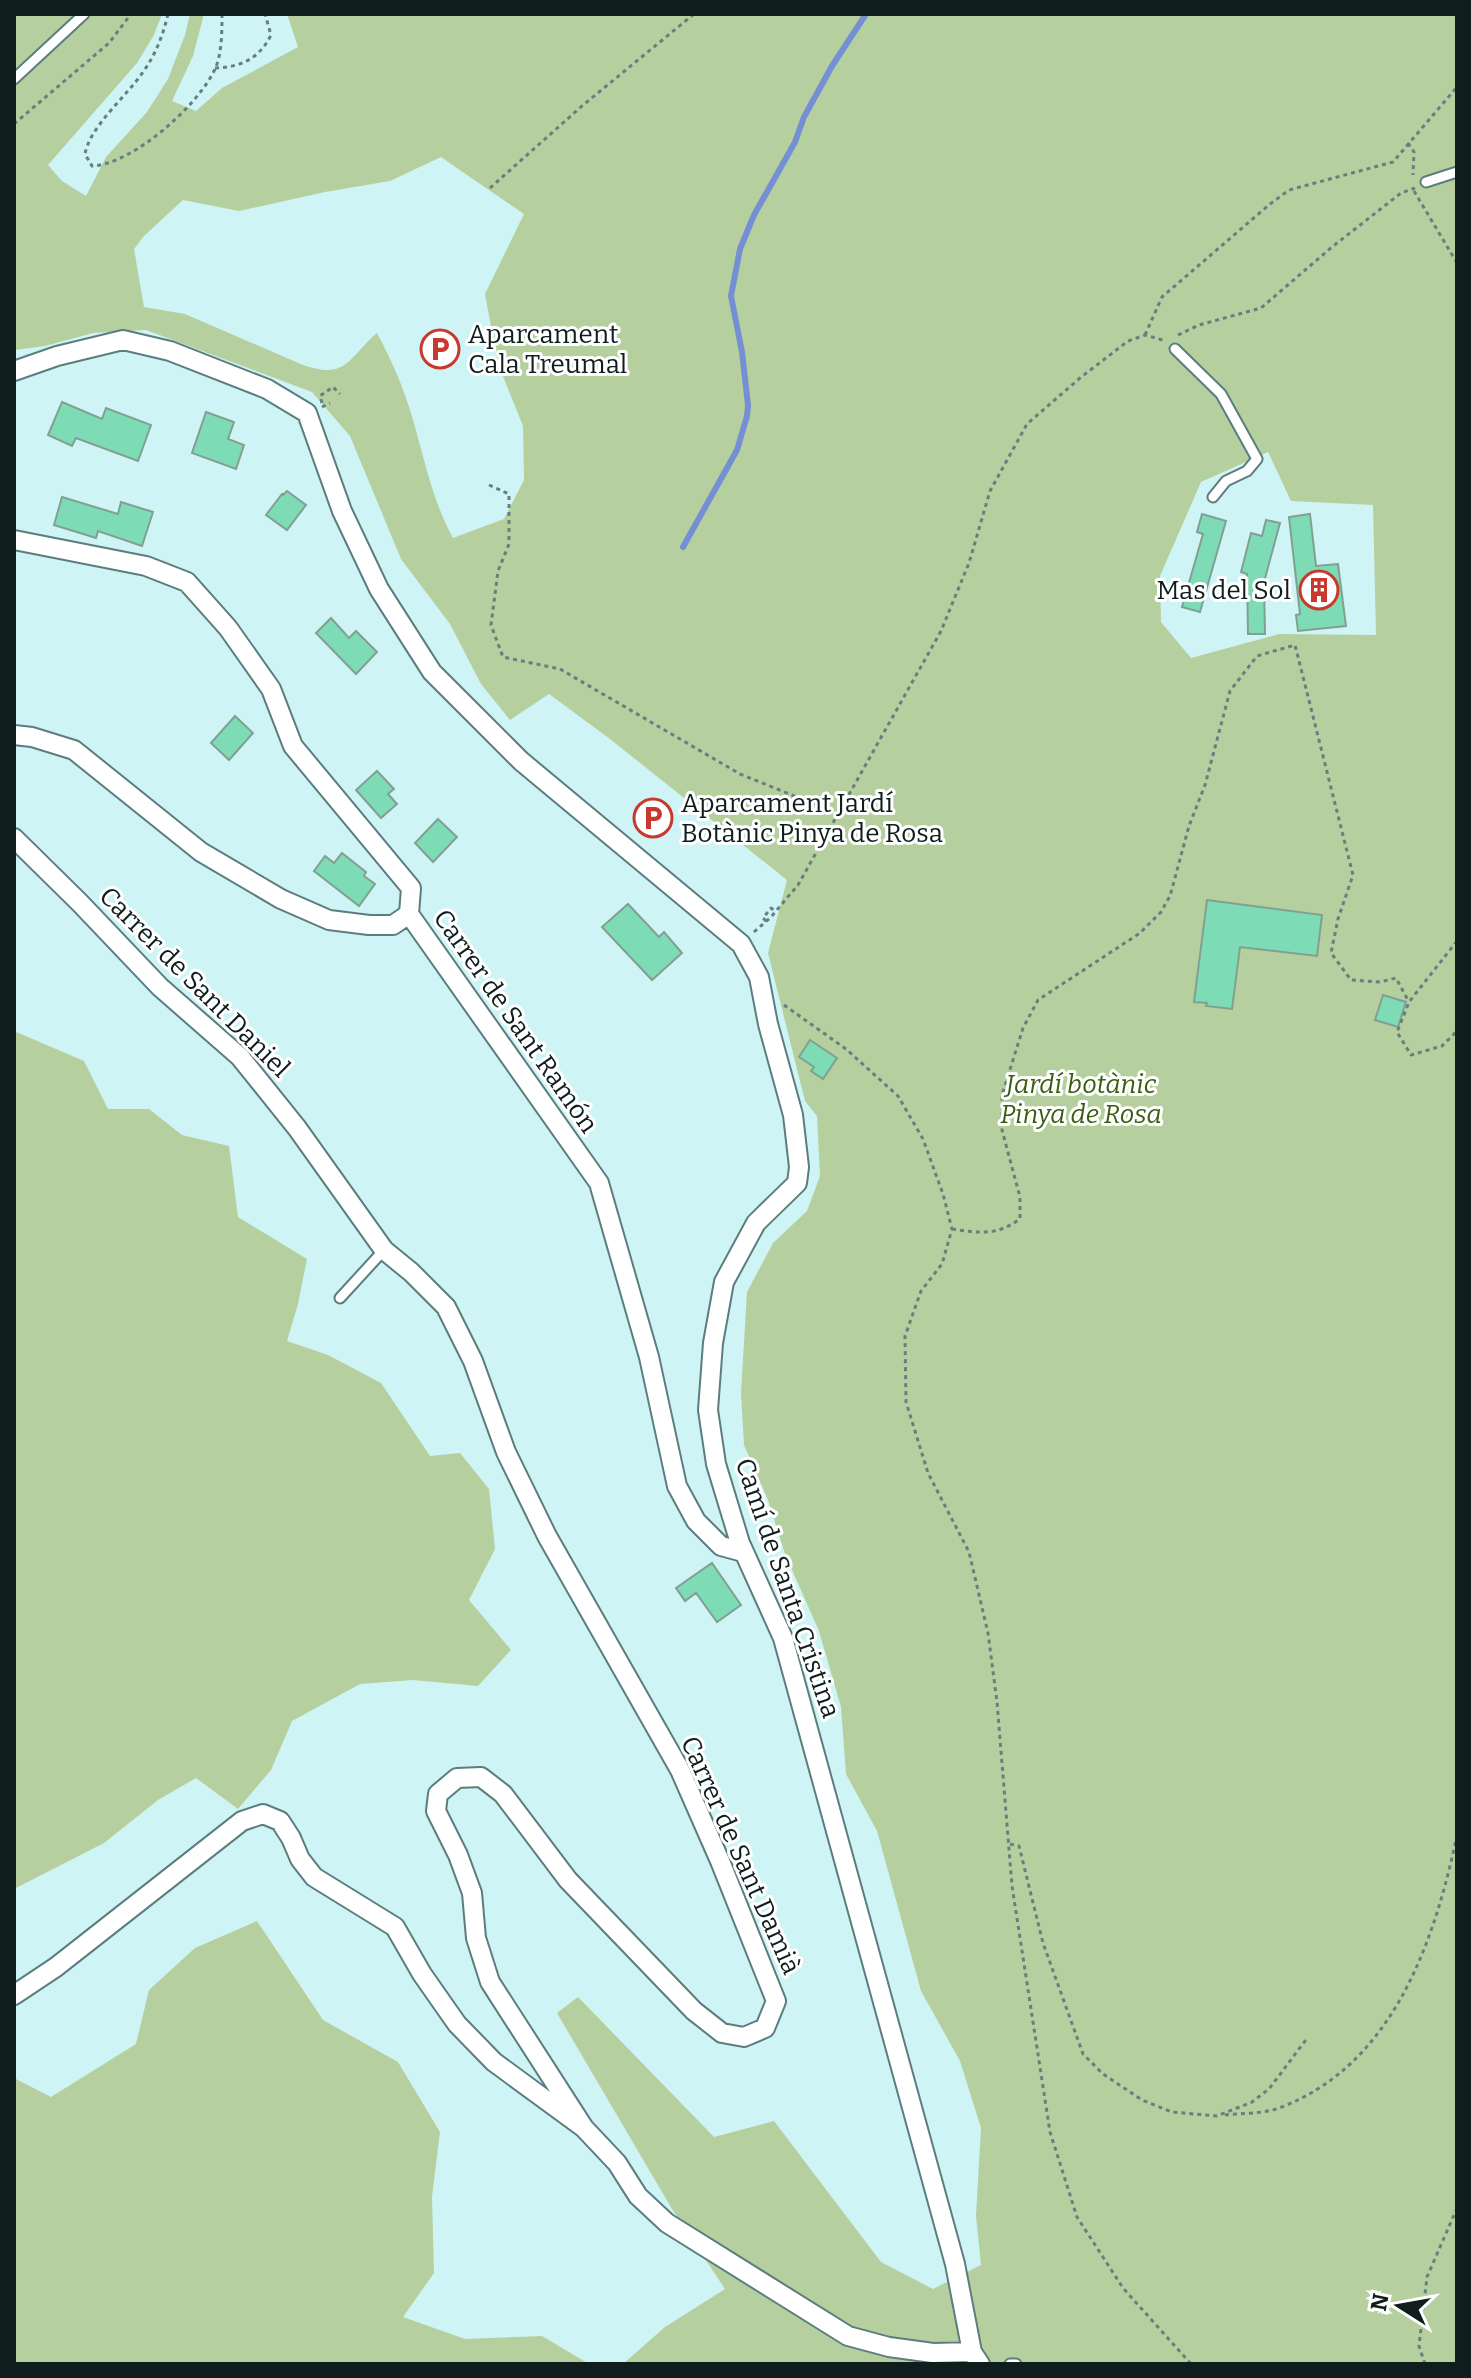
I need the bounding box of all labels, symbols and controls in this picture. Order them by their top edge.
place label: Aparcament Cala Treumal [468,319,627,380]
parking icon: Aparcament Cala Treumal [419,328,461,370]
building icon: Mas del Sol [1298,569,1340,611]
place label: Mas del Sol [1156,575,1291,606]
place label: Aparcament Jardí Botànic Pinya de Rosa [681,788,943,849]
parking icon: Aparcament Jardí Botànic Pinya de Rosa [632,797,674,839]
street label: Carrer de Sant Daniel [93,881,296,1084]
street label: Carrer de Sant Ramón [427,904,605,1139]
park label: Jardí botànic Pinya de Rosa [1000,1069,1162,1130]
street label: Camí de Santa Cristina [729,1454,847,1722]
street label: Carrer de Sant Damià [674,1731,807,1979]
north arrow [1359,2266,1439,2346]
text: N [1365,2291,1395,2313]

